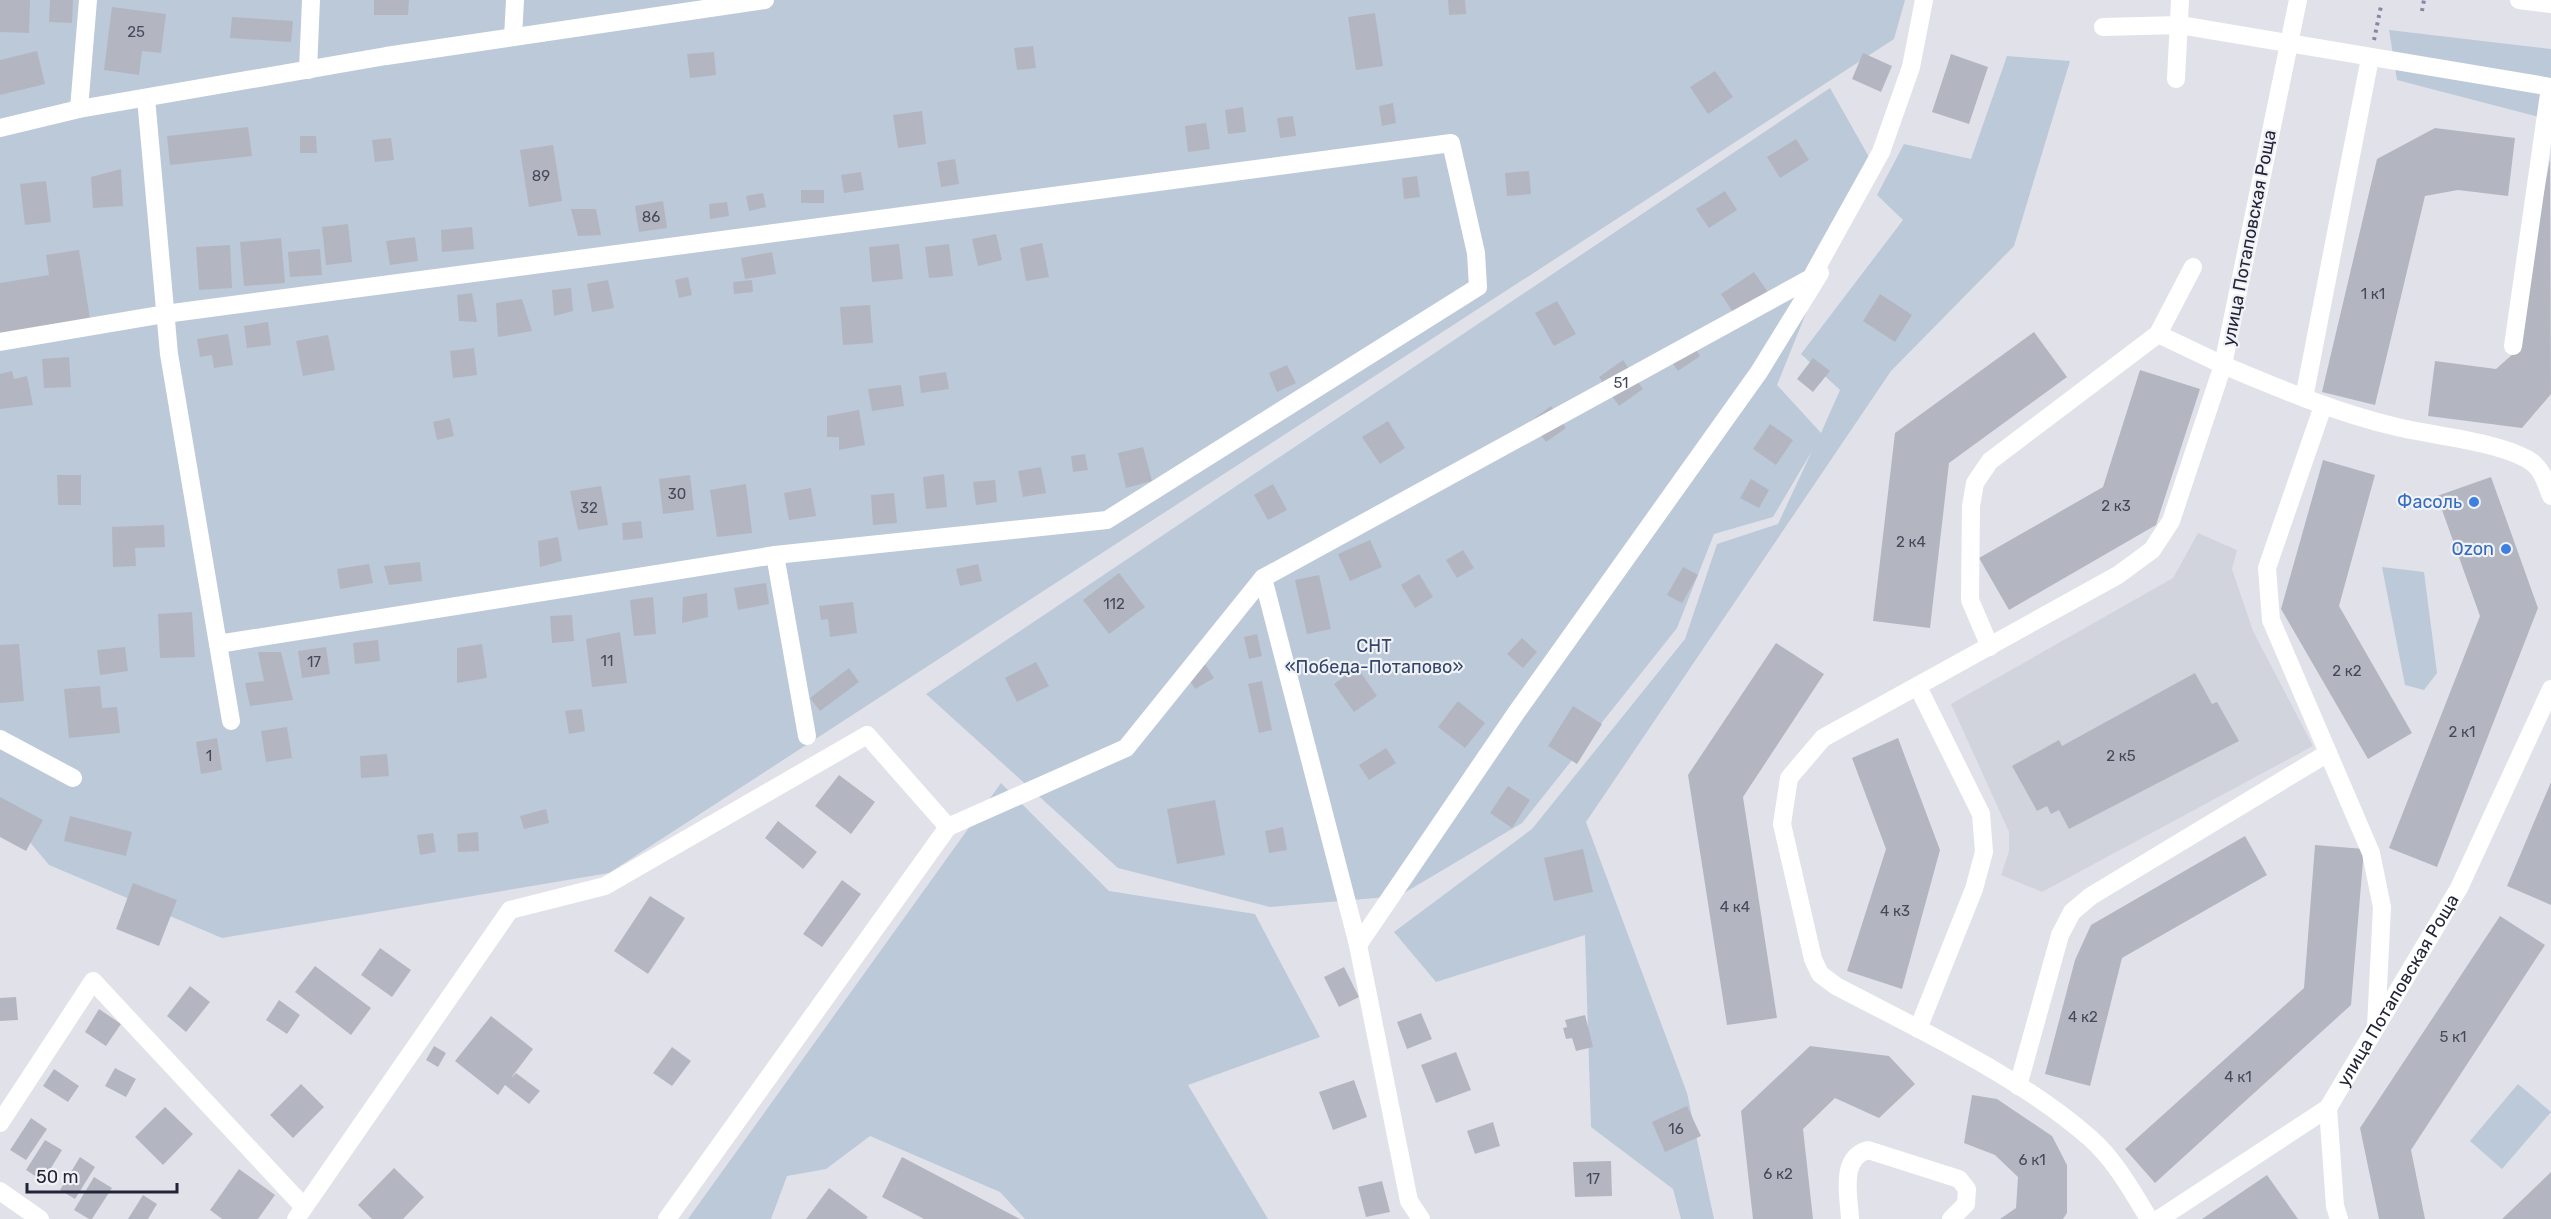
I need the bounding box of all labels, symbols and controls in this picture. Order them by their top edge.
house number: 25 [127,23,145,41]
street label: улица Потаповская Роща [2217,128,2281,348]
house number: 89 [532,167,550,185]
house number: 86 [642,208,660,226]
house number: 1 к1 [2361,285,2385,303]
house number: 51 [1613,374,1629,392]
house number: 30 [668,485,686,503]
place label: Фасоль [2397,491,2462,513]
marker: Фасоль [2467,495,2481,509]
house number: 2 к3 [2101,497,2131,515]
house number: 32 [580,499,598,517]
house number: 2 к4 [1896,533,1926,551]
place label: Ozon [2452,538,2494,560]
marker: Ozon [2499,542,2513,556]
house number: 112 [1103,595,1125,613]
park label: СНТ «Победа-Потапово» [1285,635,1463,678]
house number: 11 [601,652,613,670]
house number: 17 [307,653,321,671]
house number: 2 к2 [2332,662,2362,680]
house number: 2 к1 [2449,723,2475,741]
house number: 1 [206,747,212,765]
house number: 2 к5 [2106,747,2136,765]
street label: улица Потаповская Роща [2332,890,2464,1091]
house number: 4 к4 [1720,898,1750,916]
house number: 4 к3 [1880,902,1910,920]
house number: 4 к2 [2068,1008,2098,1026]
house number: 5 к1 [2439,1028,2467,1046]
house number: 4 к1 [2224,1068,2252,1086]
house number: 16 [1668,1120,1684,1138]
house number: 6 к1 [2018,1151,2046,1169]
scale bar [27,1156,177,1194]
house number: 6 к2 [1763,1165,1793,1183]
text: 50 m [36,1166,79,1188]
house number: 17 [1586,1170,1600,1188]

